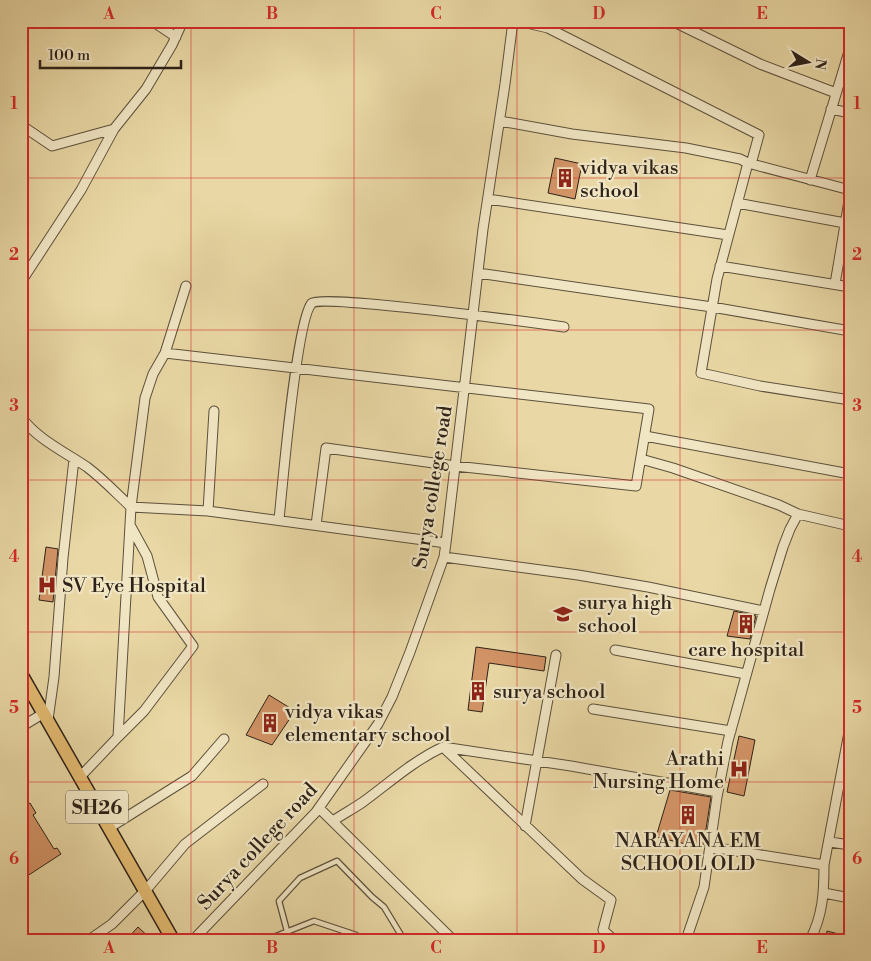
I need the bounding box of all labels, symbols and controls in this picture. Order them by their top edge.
text: A [102,4,115,24]
text: B [266,4,278,24]
text: C [430,4,442,24]
text: D [593,4,606,24]
text: E [756,4,768,24]
scale bar [40,38,181,70]
north arrow [784,38,834,88]
text: 100 m [48,46,90,65]
text: N [810,57,830,71]
text: 1 [10,94,18,114]
text: 1 [853,94,861,114]
place label: vidya vikas school [579,156,679,204]
building icon: vidya vikas school [554,167,576,189]
text: 2 [9,245,19,265]
text: 2 [852,245,862,265]
text: 3 [9,396,19,416]
text: 3 [852,396,862,416]
street label: Surya college road [408,403,459,571]
text: 4 [9,547,20,567]
text: 4 [852,547,863,567]
hospital icon: SV Eye Hospital [36,574,58,596]
place label: SV Eye Hospital [62,574,206,599]
place label: surya high school [578,591,672,639]
school or university icon: surya high school [552,603,574,625]
building icon: care hospital [735,613,757,635]
place label: care hospital [688,638,804,663]
building icon: surya school [467,680,489,702]
place label: surya school [493,680,605,705]
text: 5 [9,698,19,718]
text: 5 [852,698,862,718]
place label: vidya vikas elementary school [284,700,450,748]
building icon: vidya vikas elementary school [259,712,281,734]
place label: Arathi Nursing Home [593,747,724,795]
hospital icon: Arathi Nursing Home [728,758,750,780]
street label: Surya college road [193,778,324,916]
road number: SH26 [66,790,128,824]
building icon: NARAYANA EM SCHOOL OLD [677,804,699,826]
place label: NARAYANA EM SCHOOL OLD [615,829,761,877]
text: 6 [9,849,19,869]
text: 6 [852,849,862,869]
text: A [102,938,115,958]
text: B [266,938,278,958]
text: C [430,938,442,958]
text: D [593,938,606,958]
text: E [756,938,768,958]

